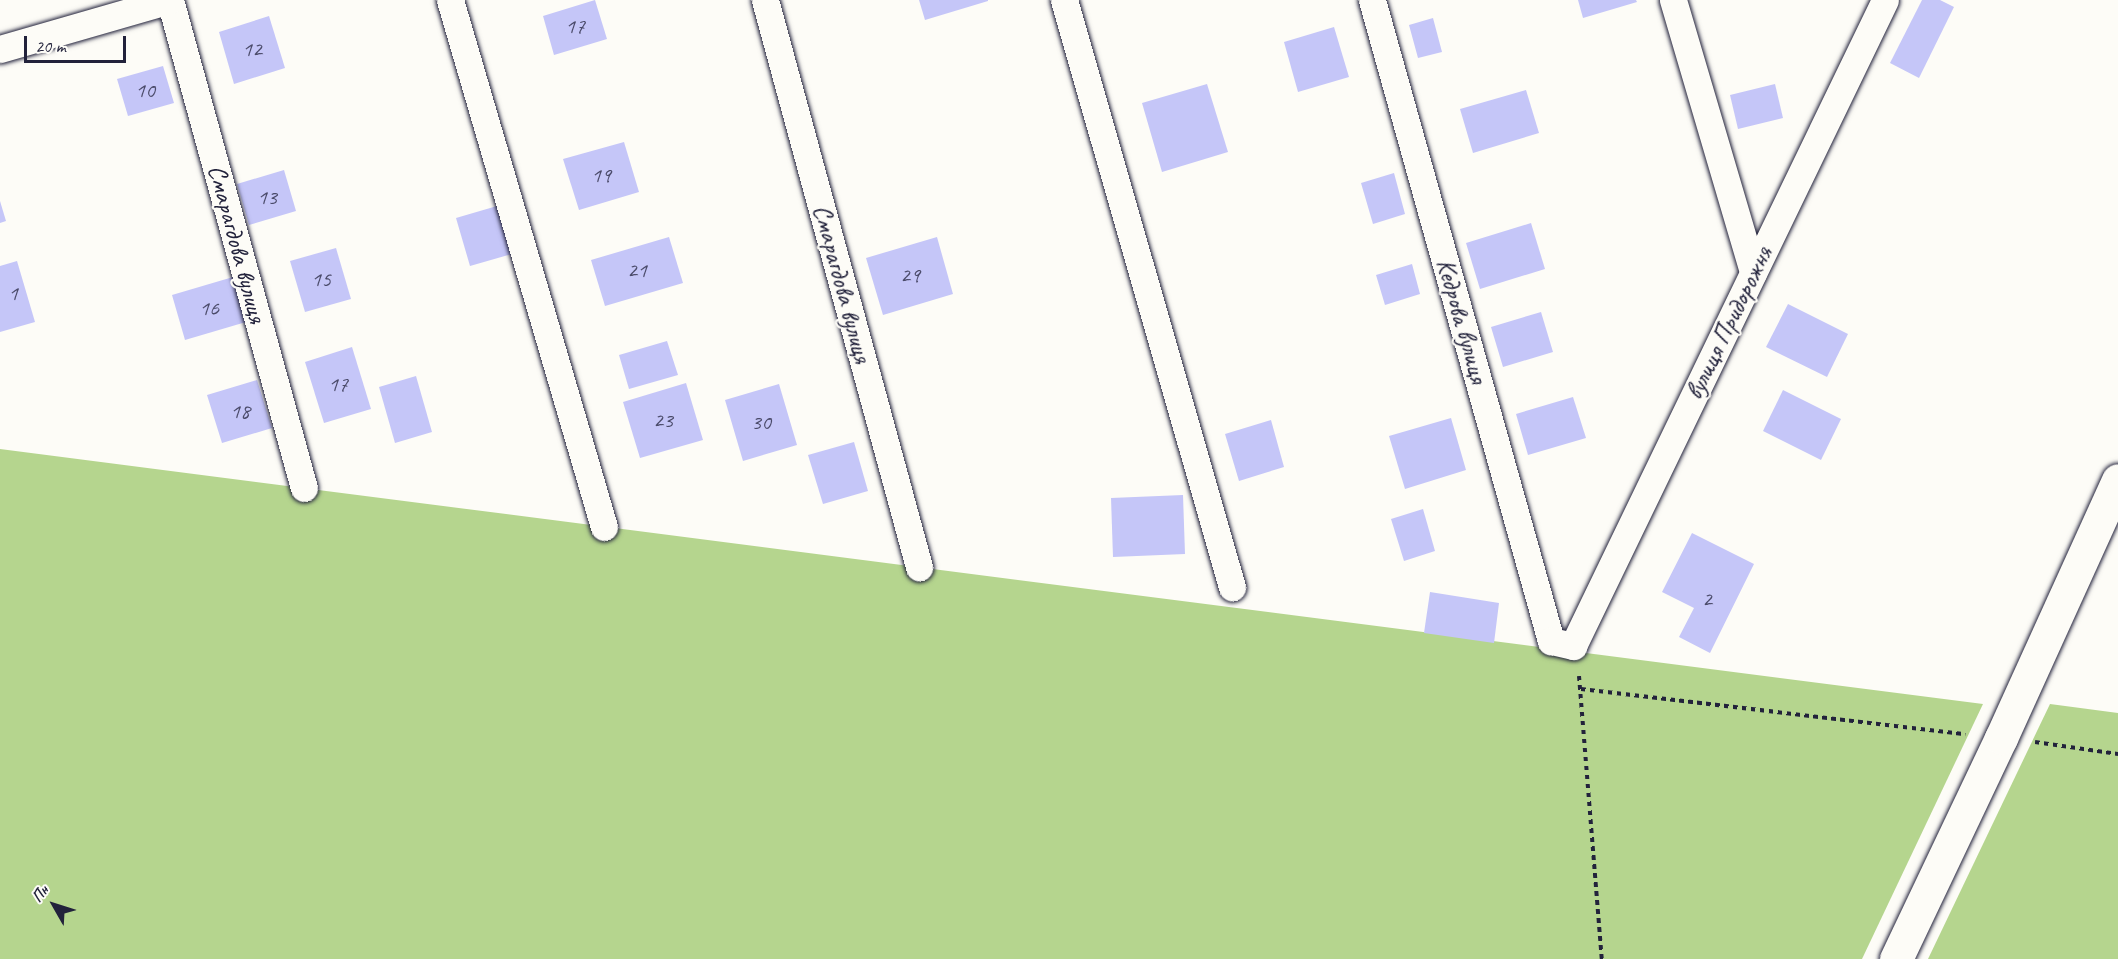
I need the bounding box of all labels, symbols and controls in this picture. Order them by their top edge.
house number: 17 [565,14,585,40]
scale bar [27,24,129,62]
text: 20 m [35,35,66,57]
house number: 12 [242,37,262,63]
house number: 10 [135,78,155,104]
street label: Смарагдова вулиця [201,161,273,327]
house number: 19 [591,163,611,189]
house number: 13 [257,185,277,211]
street label: Смарагдова вулиця [806,201,878,367]
street label: вулиця Придорожня [1678,241,1780,405]
street label: Кедрова вулиця [1429,255,1495,387]
house number: 21 [627,258,647,284]
house number: 29 [900,263,920,289]
house number: 15 [311,267,331,293]
house number: 1 [8,281,18,307]
house number: 16 [199,296,219,322]
house number: 17 [328,372,348,398]
house number: 18 [230,399,250,425]
house number: 23 [653,408,673,434]
house number: 30 [751,410,771,436]
house number: 2 [1702,587,1712,613]
north arrow [24,875,84,935]
text: Пн [27,881,53,906]

